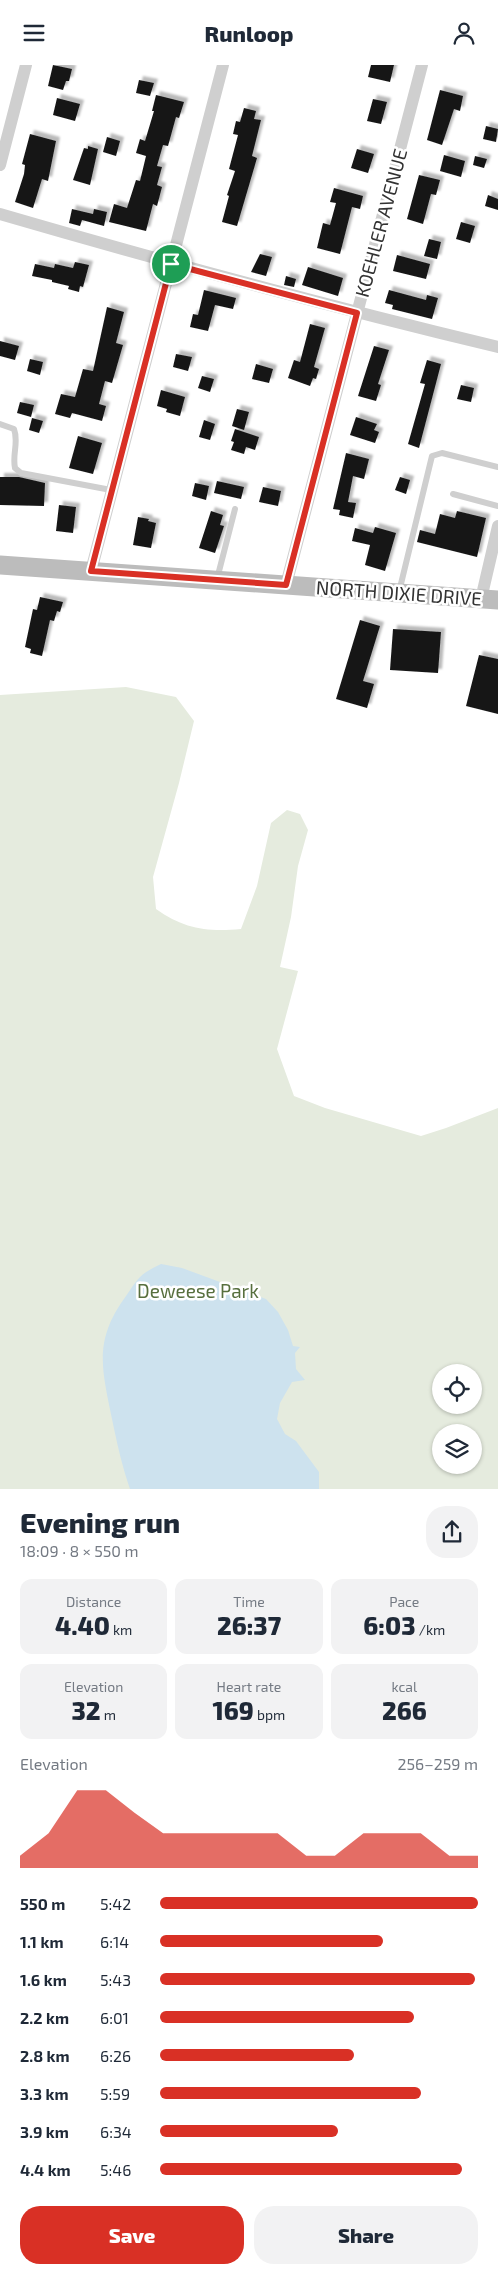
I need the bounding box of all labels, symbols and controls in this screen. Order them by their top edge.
icon: menu [20,19,48,47]
icon: person [450,19,478,47]
text: Runloop [205,20,293,46]
street label: KOEHLER AVENUE [350,146,411,300]
pin [150,243,192,285]
icon: arrive [157,250,185,278]
street label: NORTH DIXIE DRIVE [315,575,483,610]
park label: Deweese Park [137,1279,259,1302]
map controls [432,1364,482,1474]
button: locate [432,1364,482,1414]
button: layers [432,1424,482,1474]
text: Evening run [20,1505,180,1539]
button: share [426,1506,478,1558]
text: 18:09 · 8 × 550 m [20,1541,139,1560]
text: Distance [66,1593,121,1610]
text: Time [233,1593,265,1610]
text: Pace [389,1593,419,1610]
text: 4.40 [55,1610,110,1640]
text: 26:37 [217,1610,281,1640]
text: 6:03 [363,1610,416,1640]
text: km [110,1621,132,1638]
text: /km [416,1621,445,1638]
text: Elevation [64,1678,123,1695]
text: Heart rate [217,1678,281,1695]
text: kcal [392,1678,417,1695]
text: 32 [71,1695,101,1725]
text: 169 [213,1695,254,1725]
text: 266 [382,1695,427,1725]
text: m [101,1706,116,1723]
text: bpm [254,1706,285,1723]
text: Elevation [20,1754,88,1773]
text: 256–259 m [398,1754,478,1773]
text: 550 m [20,1894,65,1913]
text: 5:42 [100,1894,131,1913]
text: 1.1 km [20,1932,64,1951]
text: 6:14 [100,1932,129,1951]
text: 1.6 km [20,1970,67,1989]
text: 5:43 [100,1970,131,1989]
text: 2.2 km [20,2008,69,2027]
text: 6:01 [100,2008,129,2027]
text: 2.8 km [20,2046,70,2065]
text: 6:26 [100,2046,131,2065]
text: 3.3 km [20,2084,69,2103]
text: 5:59 [100,2084,130,2103]
text: 3.9 km [20,2122,69,2141]
text: 6:34 [100,2122,132,2141]
text: 4.4 km [20,2160,71,2179]
text: 5:46 [100,2160,131,2179]
button: Save [20,2206,244,2264]
button: Share [254,2206,478,2264]

